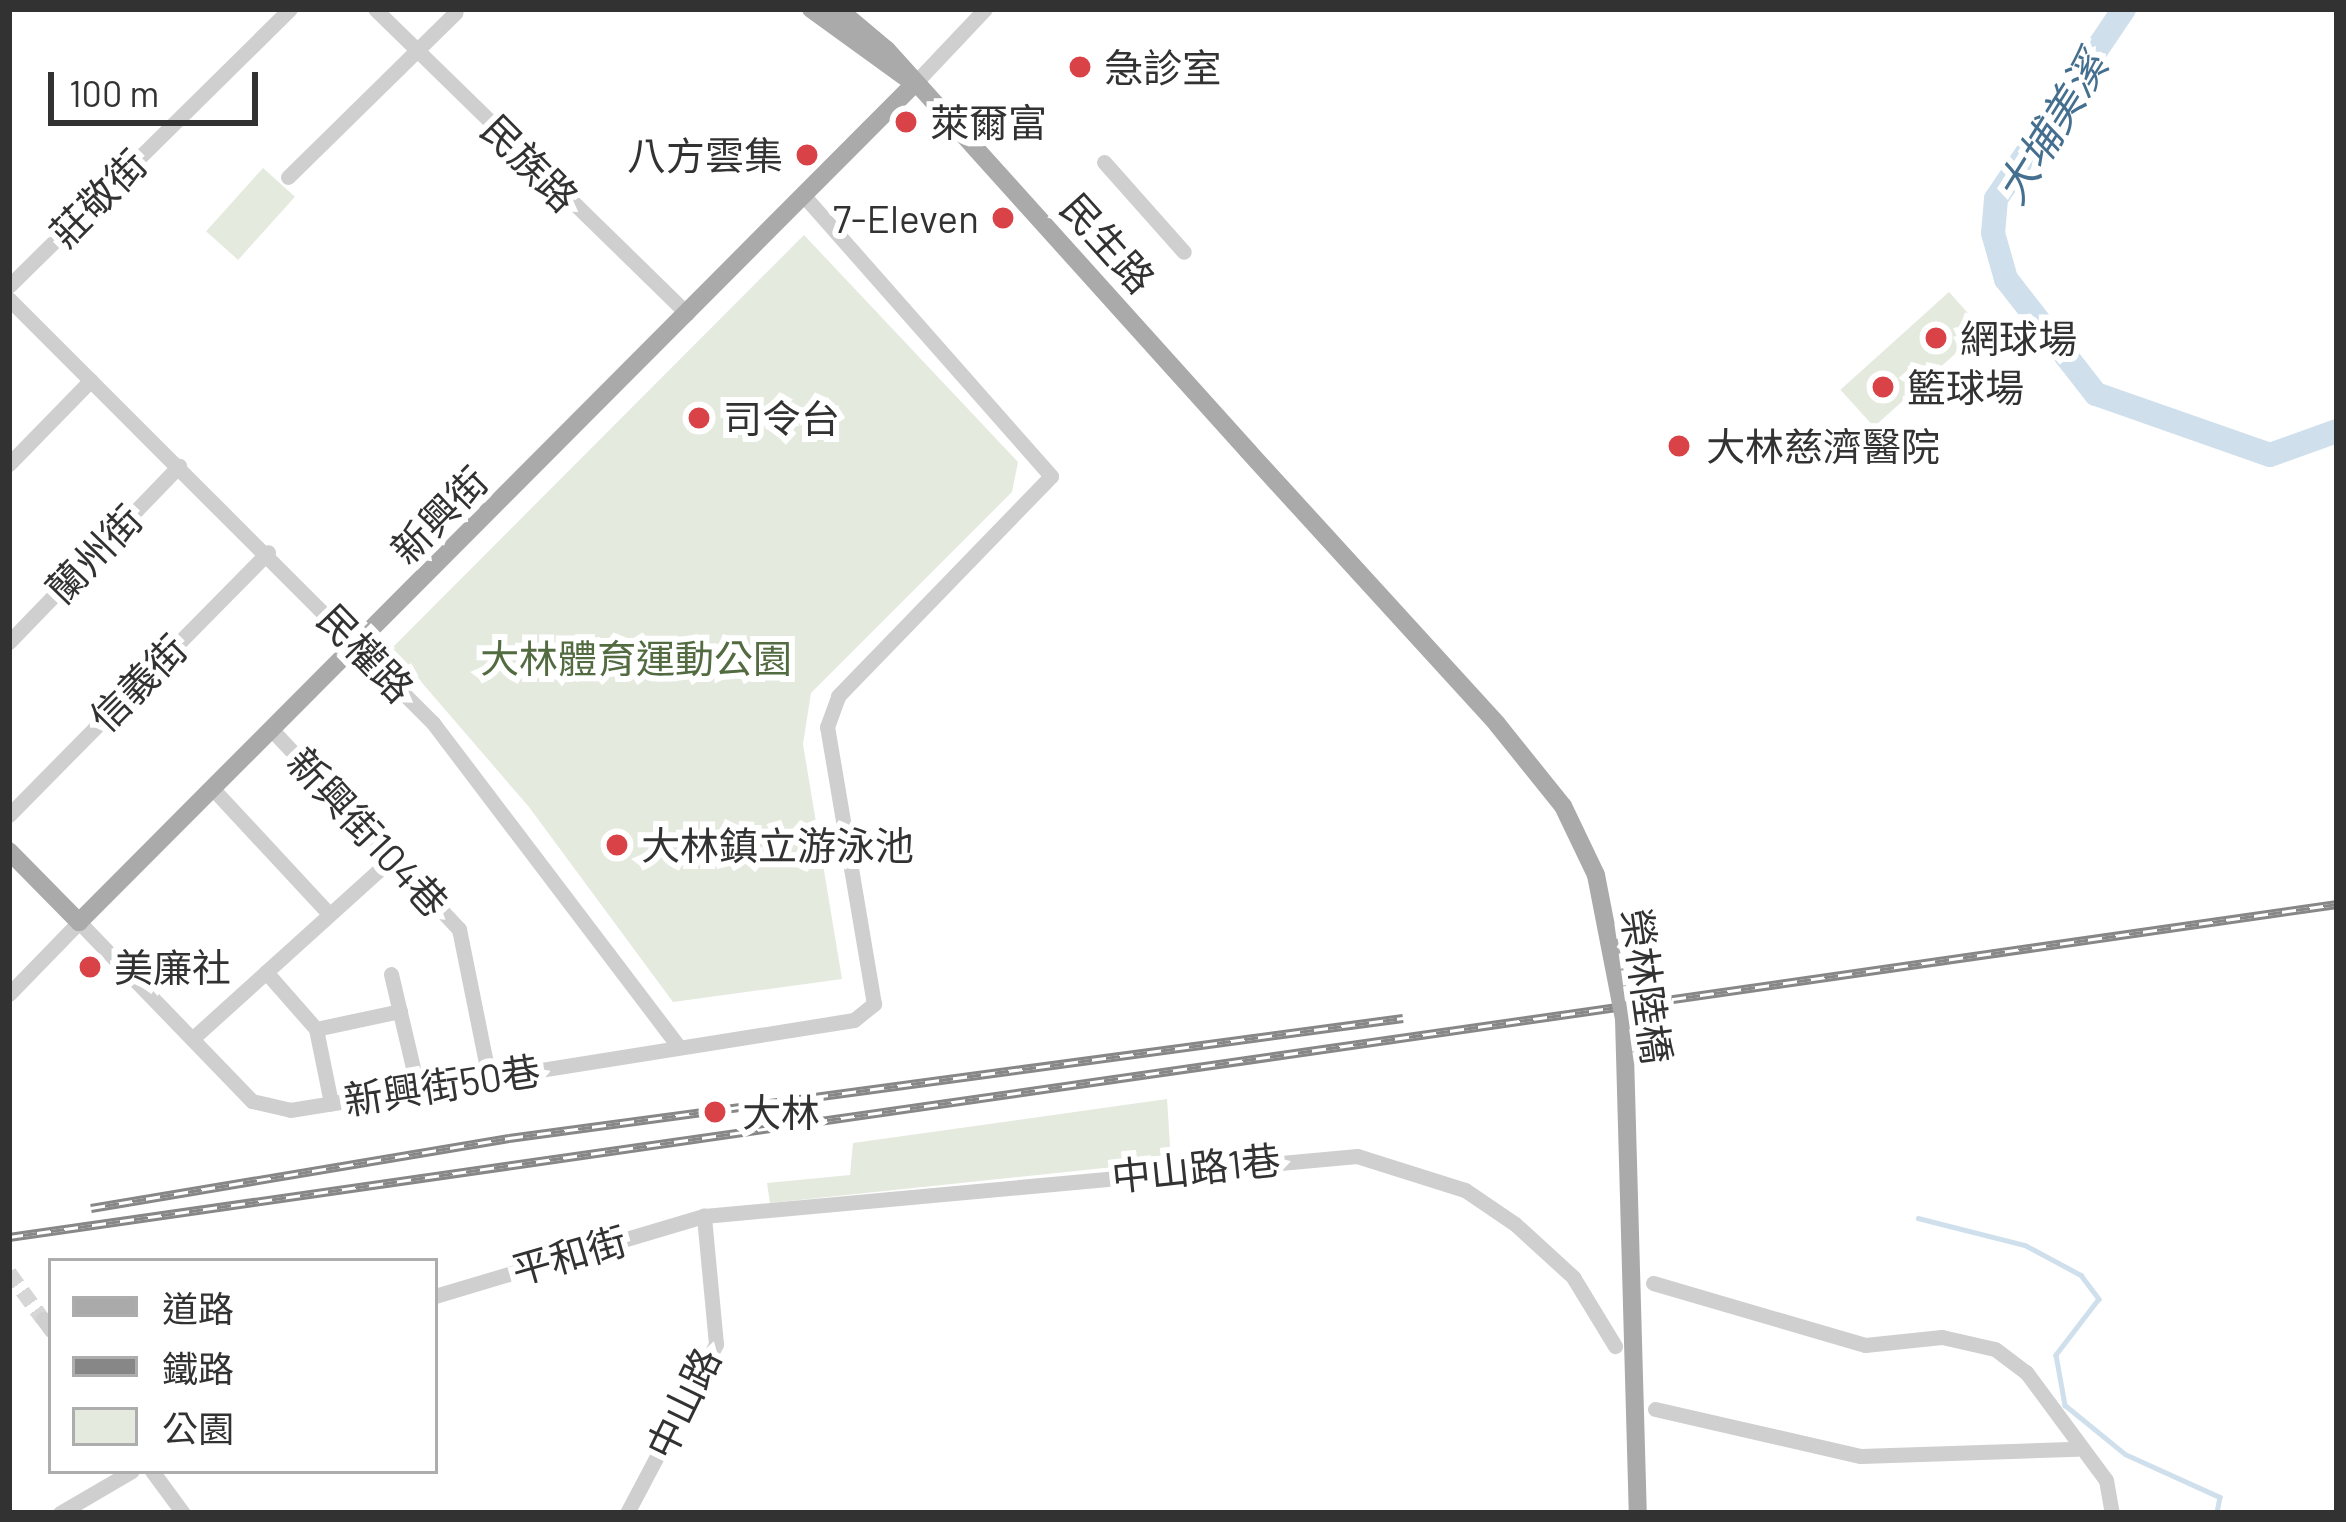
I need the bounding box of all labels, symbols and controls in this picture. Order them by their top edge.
water label: 大埔美溪 [1984,42,2116,212]
place label: 急診室 [1104,44,1221,90]
scale bar [54,48,264,122]
marker: 急診室 [1067,54,1093,80]
text: 100 m [69,71,159,114]
place label: 萊爾富 [930,99,1047,145]
street label: 民族路 [472,105,588,221]
marker: 萊爾富 [893,109,919,135]
place label: 八方雲集 [627,132,783,178]
street label: 莊敬街 [40,140,156,256]
marker: 八方雲集 [794,142,820,168]
street label: 民生路 [1051,184,1165,302]
place label: 7-Eleven [833,195,979,241]
marker: 7-Eleven [990,205,1016,231]
place label: 網球場 [1960,315,2077,361]
marker: 網球場 [1923,325,1949,351]
place label: 籃球場 [1907,364,2024,410]
marker: 籃球場 [1870,374,1896,400]
place label: 司令台 [723,395,840,441]
marker: 司令台 [686,405,712,431]
place label: 大林慈濟醫院 [1706,423,1940,469]
marker: 大林慈濟醫院 [1663,430,1695,462]
street label: 新興街 [381,457,497,573]
street label: 蘭州街 [37,496,151,612]
street label: 民權路 [309,595,423,711]
street label: 信義街 [80,625,196,741]
park label: 大林體育運動公園 [480,635,792,681]
street label: 新興街104巷 [278,738,458,926]
place label: 大林鎮立游泳池 [641,822,914,868]
marker: 大林鎮立游泳池 [604,832,630,858]
street label: 榮林陸橋 [1613,906,1681,1066]
place label: 美廉社 [114,944,231,990]
marker: 美廉社 [77,954,103,980]
street label: 新興街50巷 [341,1046,543,1124]
place label: 大林 [742,1089,820,1135]
marker: 大林 [699,1096,731,1128]
street label: 中山路1巷 [1109,1136,1283,1200]
street label: 平和街 [506,1216,632,1294]
legend [48,1258,438,1474]
text: 道路 [162,1286,234,1329]
street label: 中山路 [636,1340,730,1466]
text: 鐵路 [162,1346,234,1389]
text: 公園 [162,1406,234,1449]

